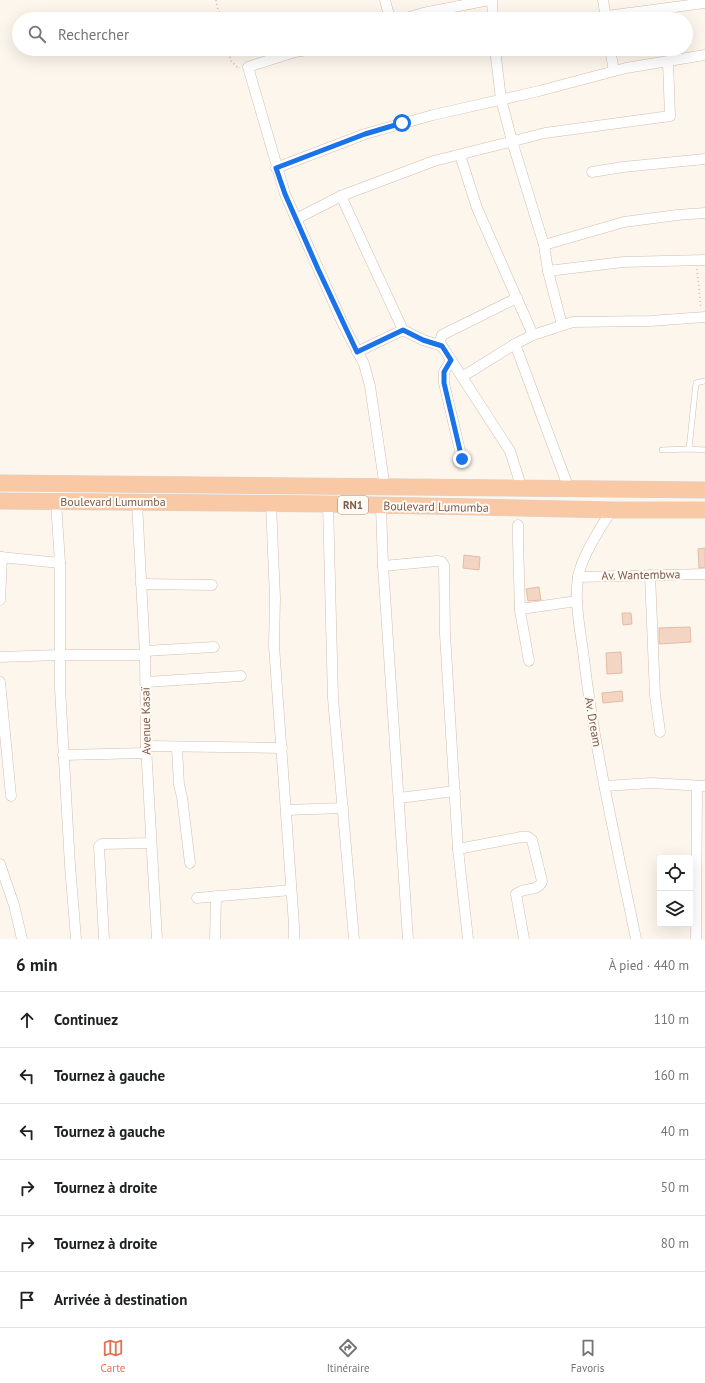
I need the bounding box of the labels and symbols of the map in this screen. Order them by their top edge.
route start [393,114,411,132]
route end [453,450,471,468]
street label: Boulevard Lumumba [60,494,166,509]
road number: RN1 [338,496,368,514]
street label: Boulevard Lumumba [383,498,489,515]
street label: Av. Wantembwa [601,566,681,583]
street label: Avenue Kasaï [137,686,154,755]
street label: Av. Dream [582,696,605,748]

